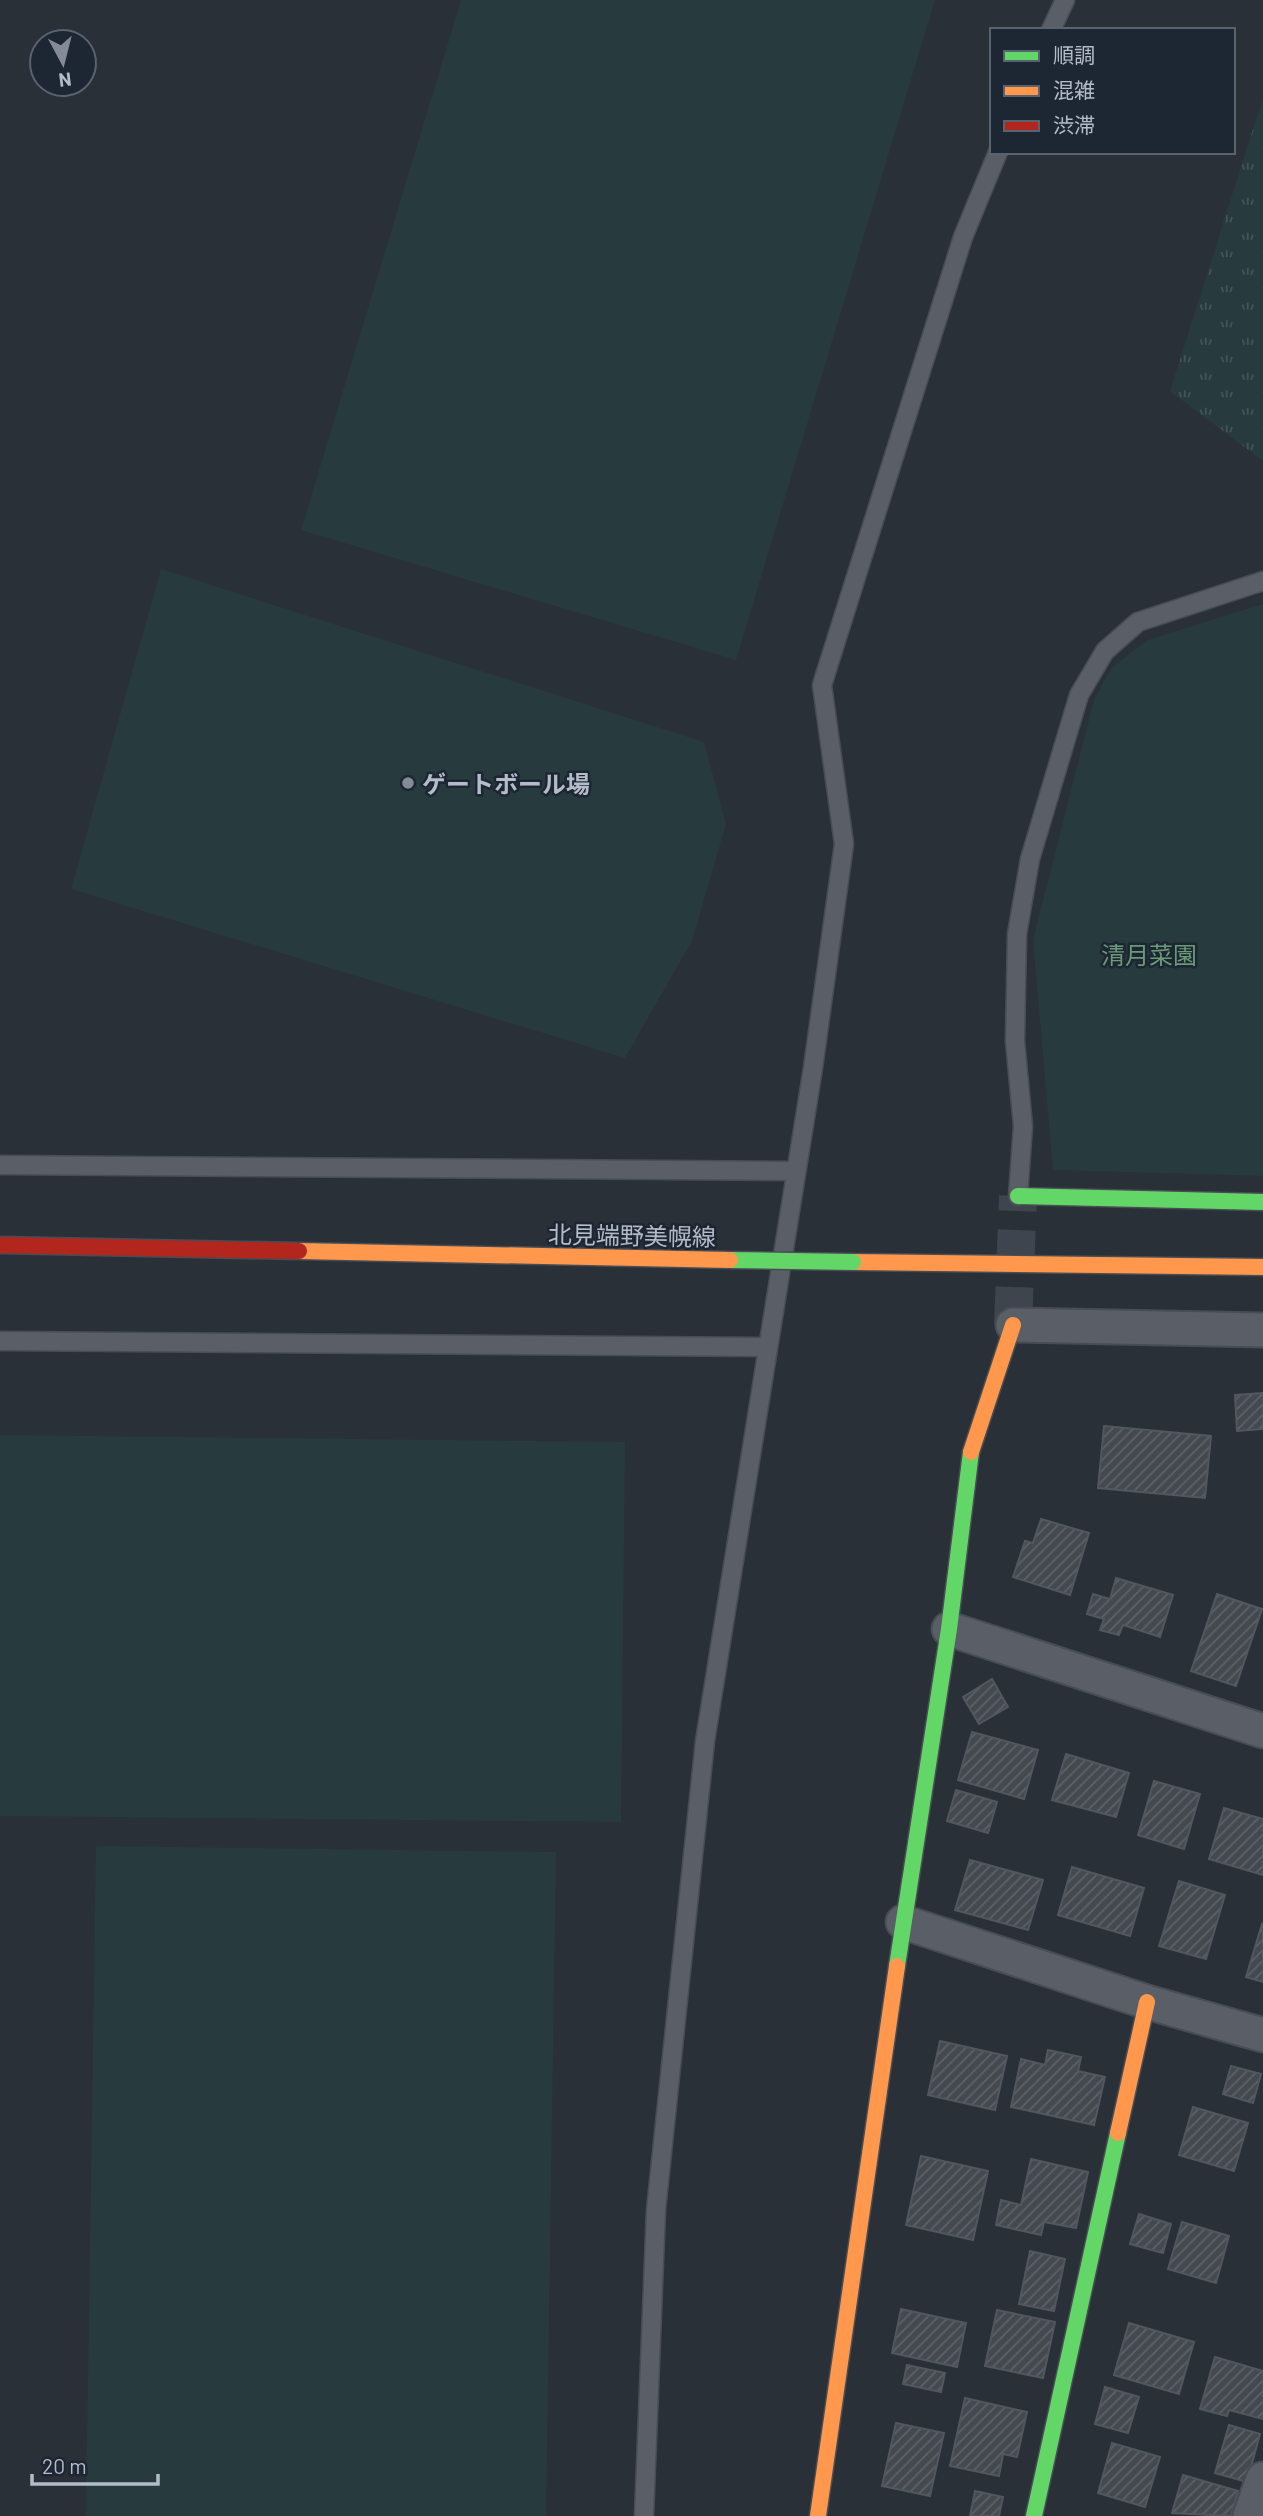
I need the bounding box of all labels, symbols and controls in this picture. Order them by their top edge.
north arrow [28,28,98,98]
legend [990,28,1235,154]
text: 順調 [1053,42,1095,67]
text: N [57,68,73,93]
text: 混雑 [1053,77,1095,102]
text: 渋滞 [1053,112,1095,137]
place label: ゲートボール場 [422,769,590,798]
marker: ゲートボール場 [400,775,416,791]
park label: 清月菜園 [1101,940,1197,969]
street label: 北見端野美幌線 [548,1219,716,1251]
scale bar [32,2442,158,2486]
text: 20 m [42,2453,87,2478]

